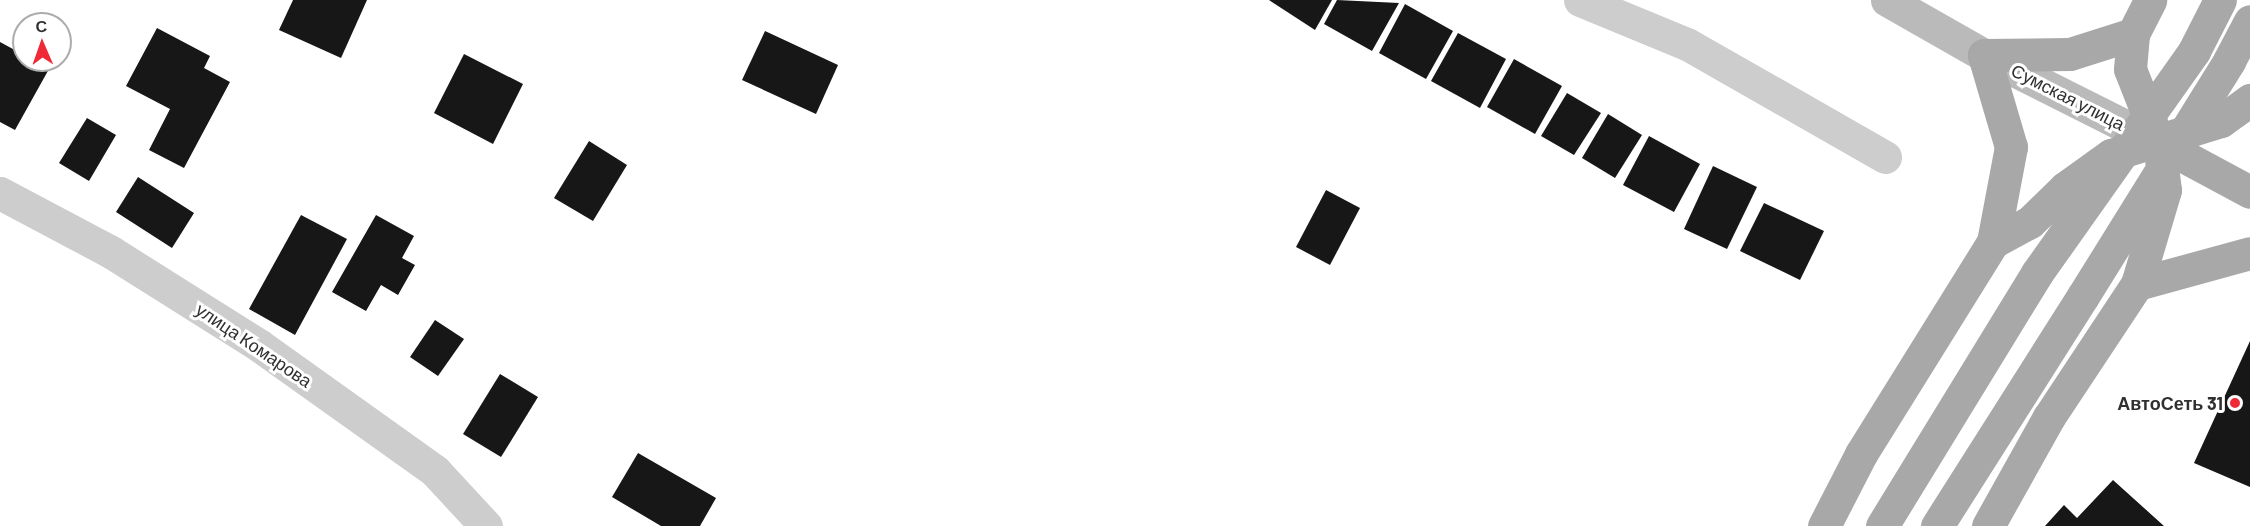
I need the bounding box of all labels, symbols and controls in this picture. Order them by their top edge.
north arrow [12,12,72,72]
text: С [35,16,48,35]
street label: Сумская улица [2008,59,2128,135]
street label: улица Комарова [192,298,316,392]
place label: АвтоСеть 31 [2117,392,2223,414]
marker: АвтоСеть 31 [2228,396,2242,410]

